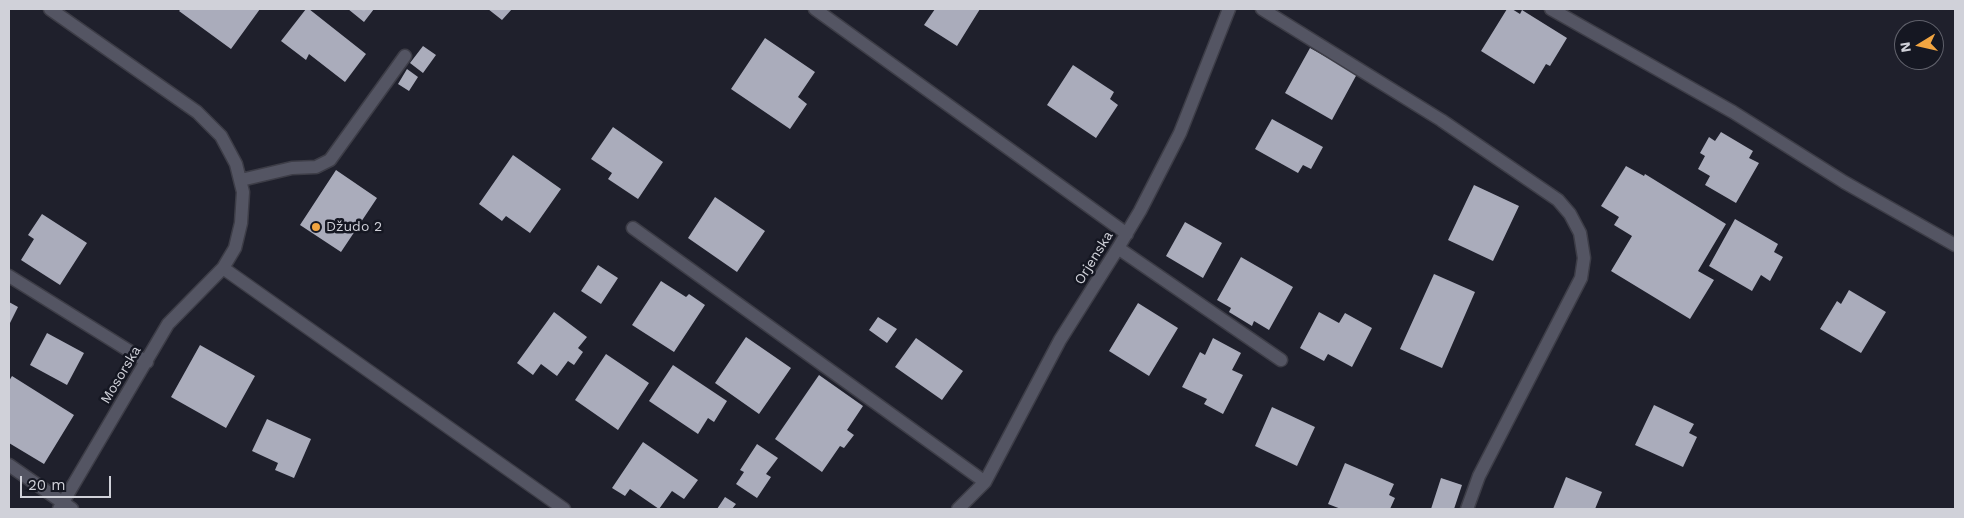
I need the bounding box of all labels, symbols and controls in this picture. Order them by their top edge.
north arrow [1894,20,1944,70]
text: N [1896,41,1914,54]
place label: Džudo 2 [326,219,382,235]
marker: Džudo 2 [310,221,322,233]
street label: Orjenska [1071,228,1117,288]
street label: Mosorska [97,343,145,407]
scale bar [22,466,114,498]
text: 20 m [28,476,66,494]

